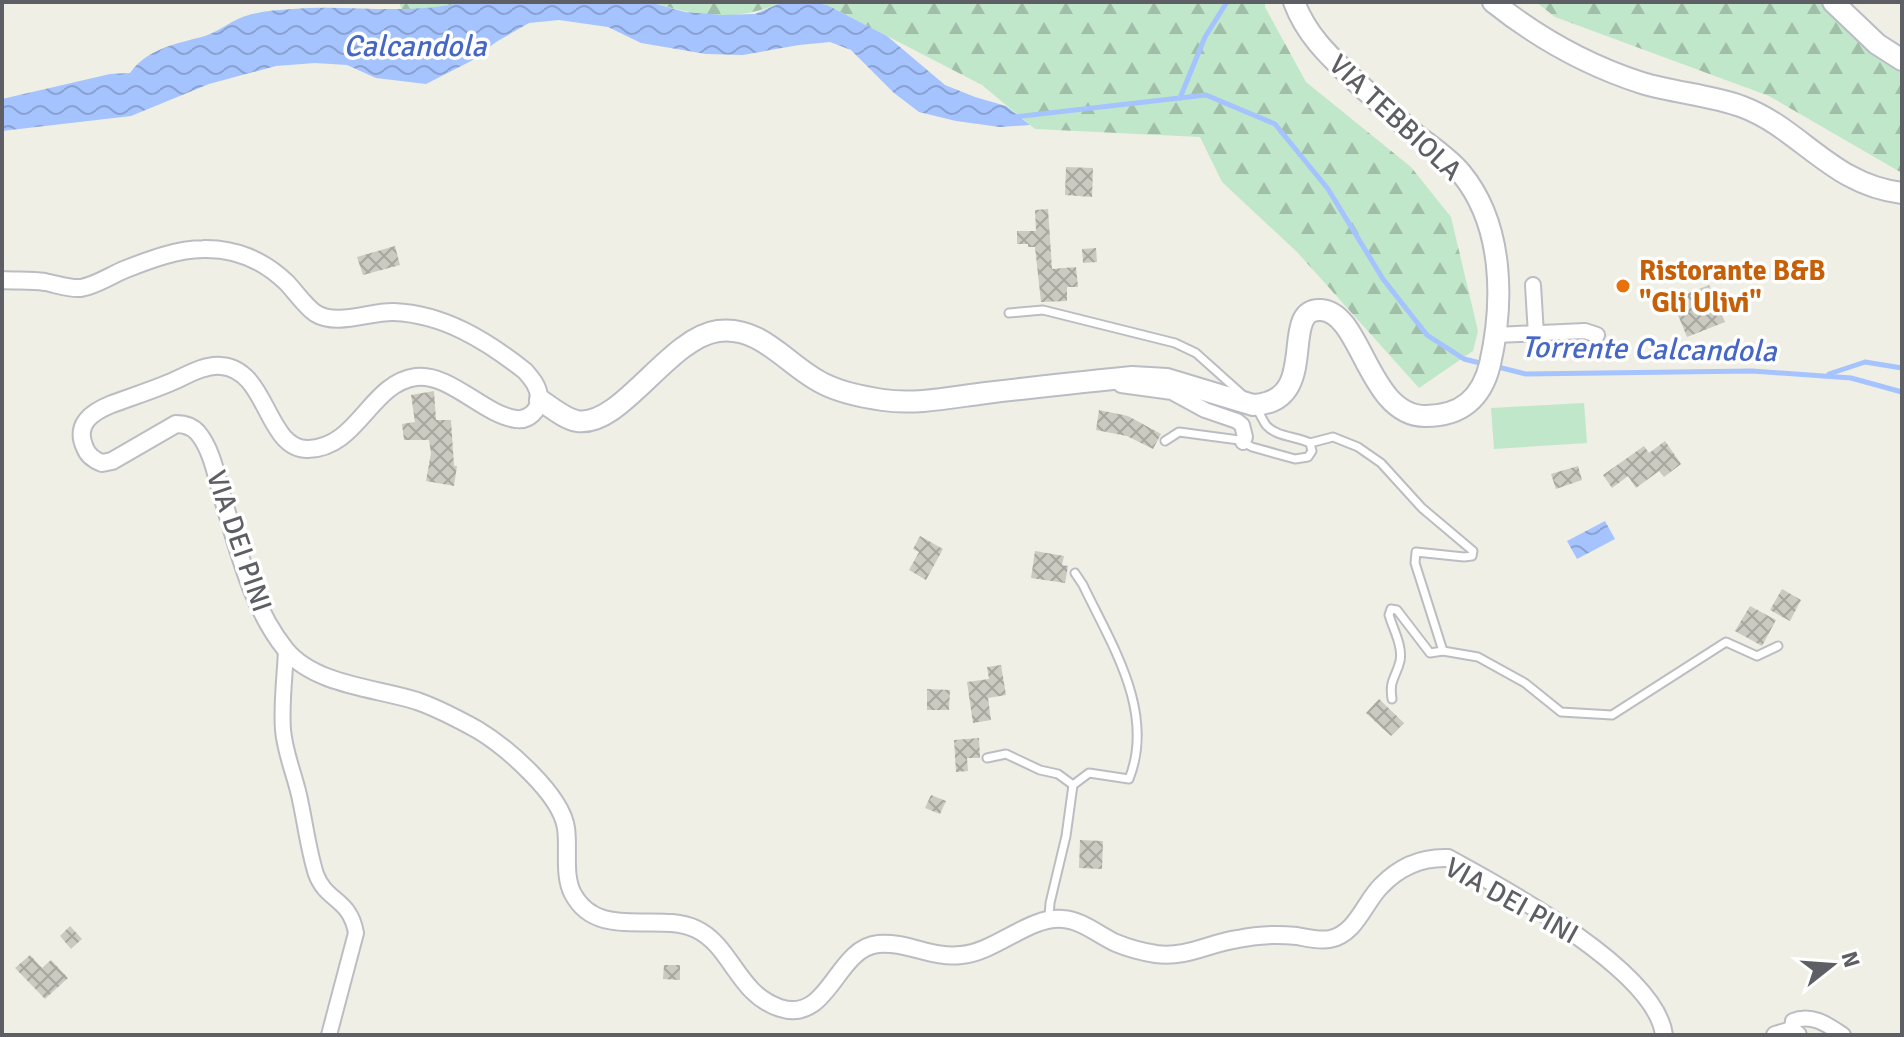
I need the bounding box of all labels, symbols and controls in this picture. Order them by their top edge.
water label: Calcandola [344,28,487,65]
street label: VIA TEBBIOLA [1322,48,1469,188]
place label: Ristorante B&B "Gli Ulivi" [1639,254,1826,320]
marker: Ristorante B&B "Gli Ulivi" [1614,277,1632,295]
water label: Torrente Calcandola [1521,329,1778,370]
street label: VIA DEI PINI [199,466,279,617]
street label: VIA DEI PINI [1439,850,1584,951]
north arrow [1792,925,1872,1005]
text: N [1835,948,1866,971]

